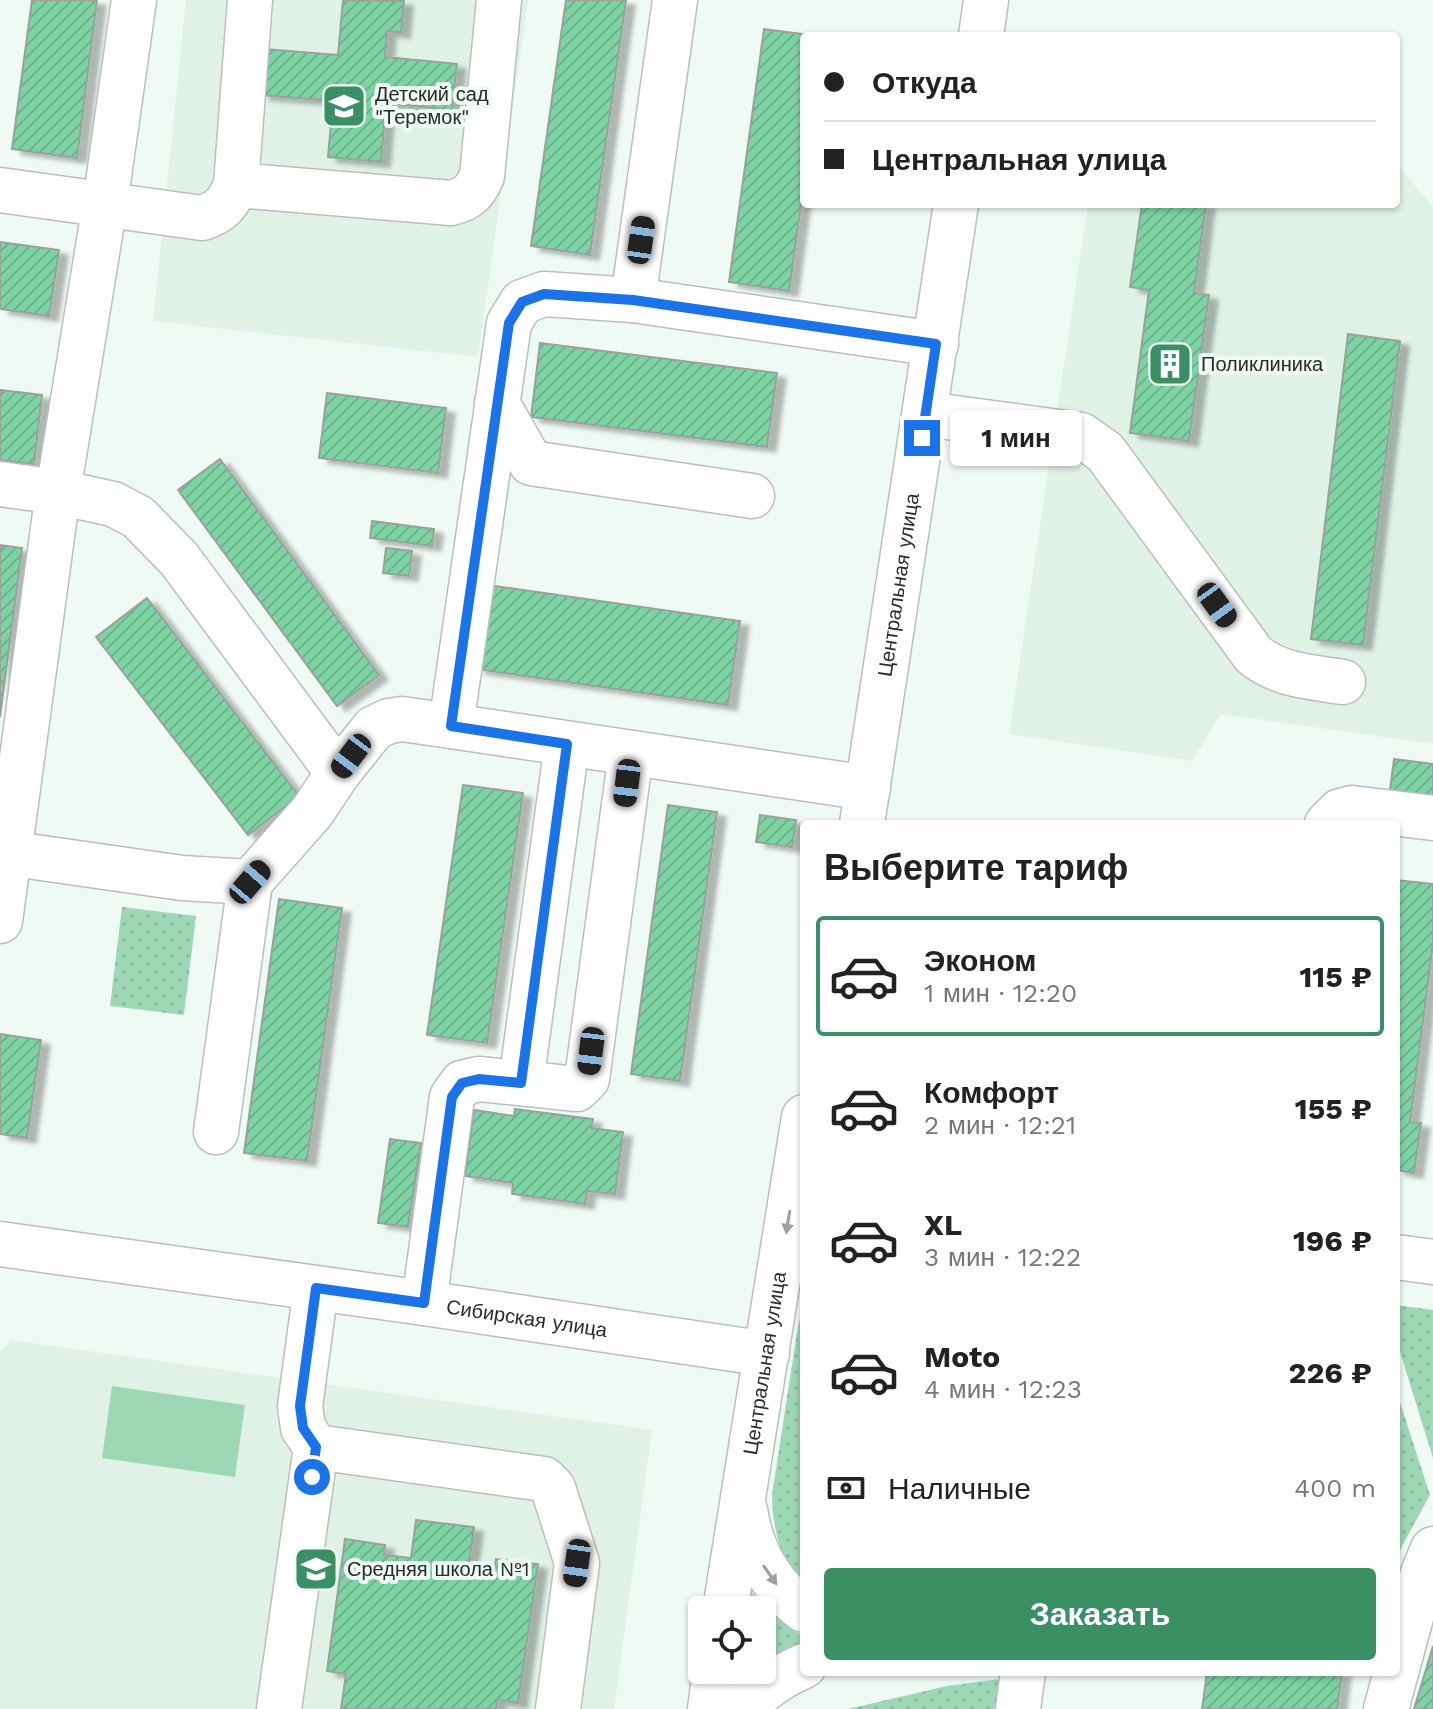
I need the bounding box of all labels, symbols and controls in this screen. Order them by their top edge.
text: Откуда [872,65,977,100]
school or university icon: Детский сад "Теремок" [320,82,368,130]
place label: Детский сад "Теремок" [375,82,489,129]
text: Центральная улица [872,142,1166,177]
car [626,215,656,265]
building icon: Поликлиника [1146,340,1194,388]
place label: Поликлиника [1201,352,1324,376]
callout: 1 мин [950,410,1082,466]
route end [904,420,940,456]
text: 1 мин [981,423,1051,453]
street label: Центральная улица [873,490,924,678]
car [1193,579,1241,631]
car [327,730,375,782]
car [612,758,642,808]
text: Выберите тариф [824,847,1128,889]
car [225,856,275,908]
icon: car [828,940,900,1012]
text: Эконом [924,943,1037,978]
text: 115 ₽ [1299,959,1372,994]
text: 1 мин · 12:20 [924,978,1077,1008]
car [576,1026,606,1076]
icon: car [828,1072,900,1144]
text: Комфорт [924,1075,1059,1110]
text: 155 ₽ [1295,1091,1372,1126]
text: 2 мин · 12:21 [924,1110,1076,1140]
icon: car [828,1204,900,1276]
text: XL [924,1207,962,1242]
one-way arrow [781,1209,794,1234]
text: 196 ₽ [1293,1223,1372,1258]
text: 3 мин · 12:22 [924,1242,1081,1272]
street label: Центральная улица [738,1269,791,1457]
street label: Сибирская улица [445,1294,610,1342]
icon: car [828,1336,900,1408]
text: Moto [924,1339,1000,1374]
text: 226 ₽ [1289,1355,1372,1390]
text: 4 мин · 12:23 [924,1374,1082,1404]
route start [294,1459,330,1495]
icon: cash [824,1466,868,1510]
text: Наличные [888,1471,1031,1506]
text: 400 m [1294,1473,1376,1503]
car [562,1538,592,1588]
school or university icon: Средняя школа №1 [292,1545,340,1593]
place label: Средняя школа №1 [347,1557,529,1581]
one-way arrow [762,1564,778,1586]
button: Заказать [824,1568,1376,1660]
map controls [688,1596,776,1684]
button: locate [688,1596,776,1684]

